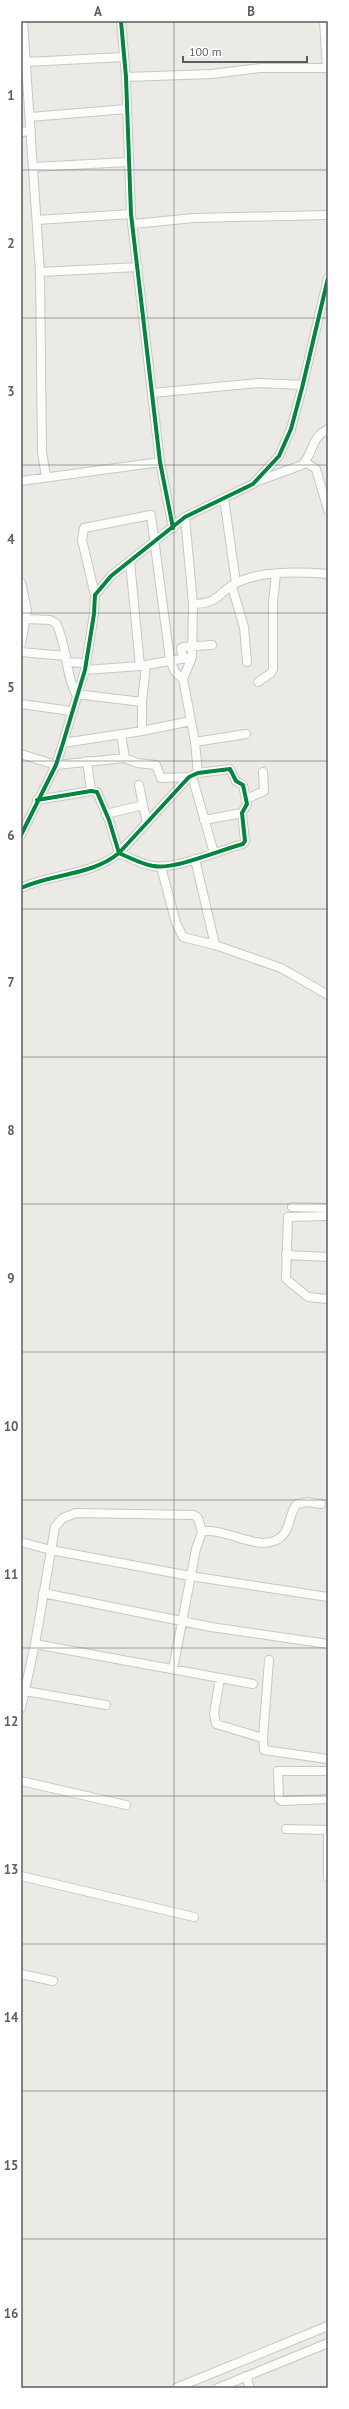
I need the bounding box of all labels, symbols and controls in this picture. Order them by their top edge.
text: A [94,3,102,20]
text: B [247,3,255,20]
scale bar [183,38,307,64]
text: 100 m [189,44,222,59]
text: 1 [7,87,15,104]
text: 2 [7,235,15,252]
text: 3 [7,383,15,400]
text: 4 [7,531,15,548]
text: 5 [7,679,15,696]
text: 6 [7,827,15,844]
text: 7 [7,974,15,991]
text: 8 [7,1122,15,1139]
text: 9 [7,1270,15,1287]
text: 10 [4,1418,18,1435]
text: 11 [4,1566,18,1583]
text: 12 [4,1713,18,1730]
text: 13 [4,1861,18,1878]
text: 14 [4,2009,19,2026]
text: 15 [4,2157,18,2174]
text: 16 [4,2305,18,2322]

